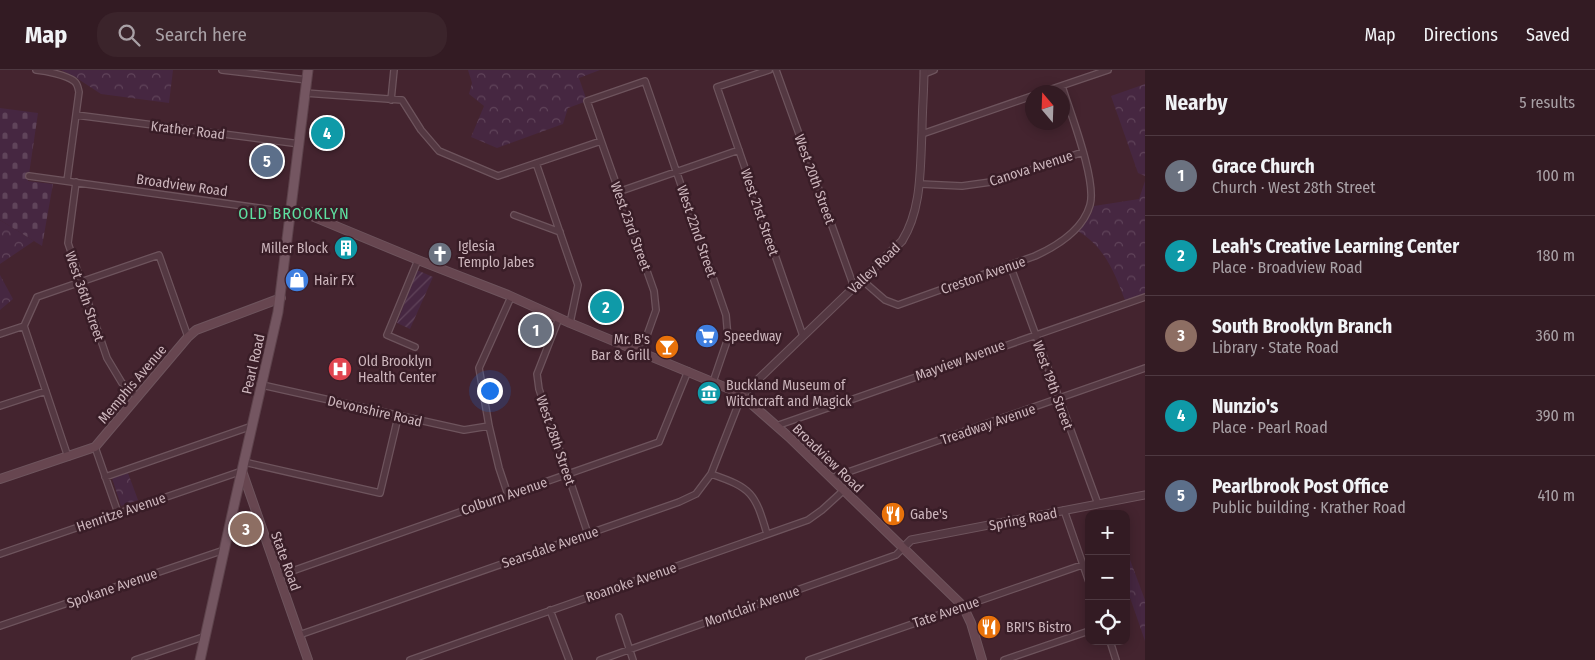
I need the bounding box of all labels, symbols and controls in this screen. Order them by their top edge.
search box [97,12,447,57]
text: Map [25,21,67,49]
icon: search [115,21,143,49]
text: Search here [155,23,247,46]
text: Map [1364,24,1396,46]
text: Directions [1424,24,1498,46]
text: Saved [1526,24,1570,46]
north arrow [1025,85,1070,130]
text: Nearby [1165,90,1227,116]
text: 5 results [1519,93,1575,112]
pin: 4 [311,114,343,152]
street label: Krather Road [150,118,226,143]
street label: West 20th Street [790,132,839,227]
pin: 5 [251,142,283,180]
street label: Canova Avenue [987,147,1075,190]
text: Grace Church [1212,155,1315,178]
text: 1 [1178,166,1184,185]
text: 100 m [1536,166,1575,185]
street label: West 21st Street [737,167,782,258]
street label: Broadview Road [135,171,229,200]
text: Church · West 28th Street [1212,178,1375,197]
street label: West 23rd Street [607,179,655,273]
street label: West 22nd Street [673,183,720,280]
district label: OLD BROOKLYN [238,204,350,223]
building icon: Miller Block [333,235,359,261]
text: Leah's Creative Learning Center [1212,235,1459,258]
place label: Iglesia Templo Jabes [458,238,534,271]
street label: Valley Road [845,239,904,297]
place label: Miller Block [261,240,328,257]
church icon: Iglesia Templo Jabes [427,241,453,267]
text: 2 [1177,246,1185,265]
text: 180 m [1536,246,1575,265]
street label: West 36th Street [61,249,108,344]
street label: Creston Avenue [938,253,1028,298]
text: Place · Broadview Road [1212,258,1363,277]
shop icon: Hair FX [284,267,310,293]
place label: Hair FX [314,272,354,289]
pin: 2 [590,288,622,326]
pin: 1 [520,311,552,349]
text: South Brooklyn Branch [1212,315,1392,338]
supermarket icon: Speedway [694,323,720,349]
text: 3 [1177,326,1185,345]
text: 360 m [1535,326,1575,345]
place label: Speedway [724,328,782,345]
place label: Mr. B's Bar & Grill [591,331,650,364]
street label: Pearl Road [238,332,269,396]
bar icon: Mr. B's Bar & Grill [654,334,680,360]
street label: Mayview Avenue [913,336,1007,385]
text: Library · State Road [1212,338,1339,357]
street label: West 19th Street [1029,339,1077,432]
street label: Memphis Avenue [95,342,170,427]
place label: Old Brooklyn Health Center [358,353,436,386]
hospital icon: Old Brooklyn Health Center [327,356,353,382]
place label: Buckland Museum of Witchcraft and Magick [726,377,852,410]
your location [477,378,503,404]
museum icon: Buckland Museum of Witchcraft and Magick [696,380,722,406]
street label: Devonshire Road [326,392,424,431]
street label: West 28th Street [532,393,579,488]
text: Nunzio's [1212,395,1278,418]
street label: Treadway Avenue [939,400,1038,449]
text: 4 [1177,406,1185,425]
text: 390 m [1536,406,1575,425]
text: Place · Pearl Road [1212,418,1328,437]
street label: Broadview Road [789,420,867,496]
street label: Colburn Avenue [459,474,550,519]
text: Pearlbrook Post Office [1212,475,1389,498]
text: 5 [1177,486,1185,505]
text: 410 m [1537,486,1575,505]
street label: Henritze Avenue [74,489,168,536]
text: Public building · Krather Road [1212,498,1406,517]
restaurant icon: Gabe's [880,501,906,527]
street label: Spring Road [988,505,1059,534]
place label: Gabe's [910,506,948,523]
pin: 3 [230,510,262,548]
map controls [1085,510,1130,645]
button: + [1085,510,1130,555]
street label: Searsdale Avenue [499,523,601,572]
street label: State Road [267,529,304,593]
button: − [1085,555,1130,600]
street label: Roanoke Avenue [584,559,679,606]
street label: Spokane Avenue [65,565,160,612]
street label: Montclair Avenue [702,582,802,631]
street label: Tate Avenue [911,593,982,632]
button: locate [1085,600,1130,645]
restaurant icon: BRI'S Bistro [976,614,1002,640]
place label: BRI'S Bistro [1006,619,1072,636]

